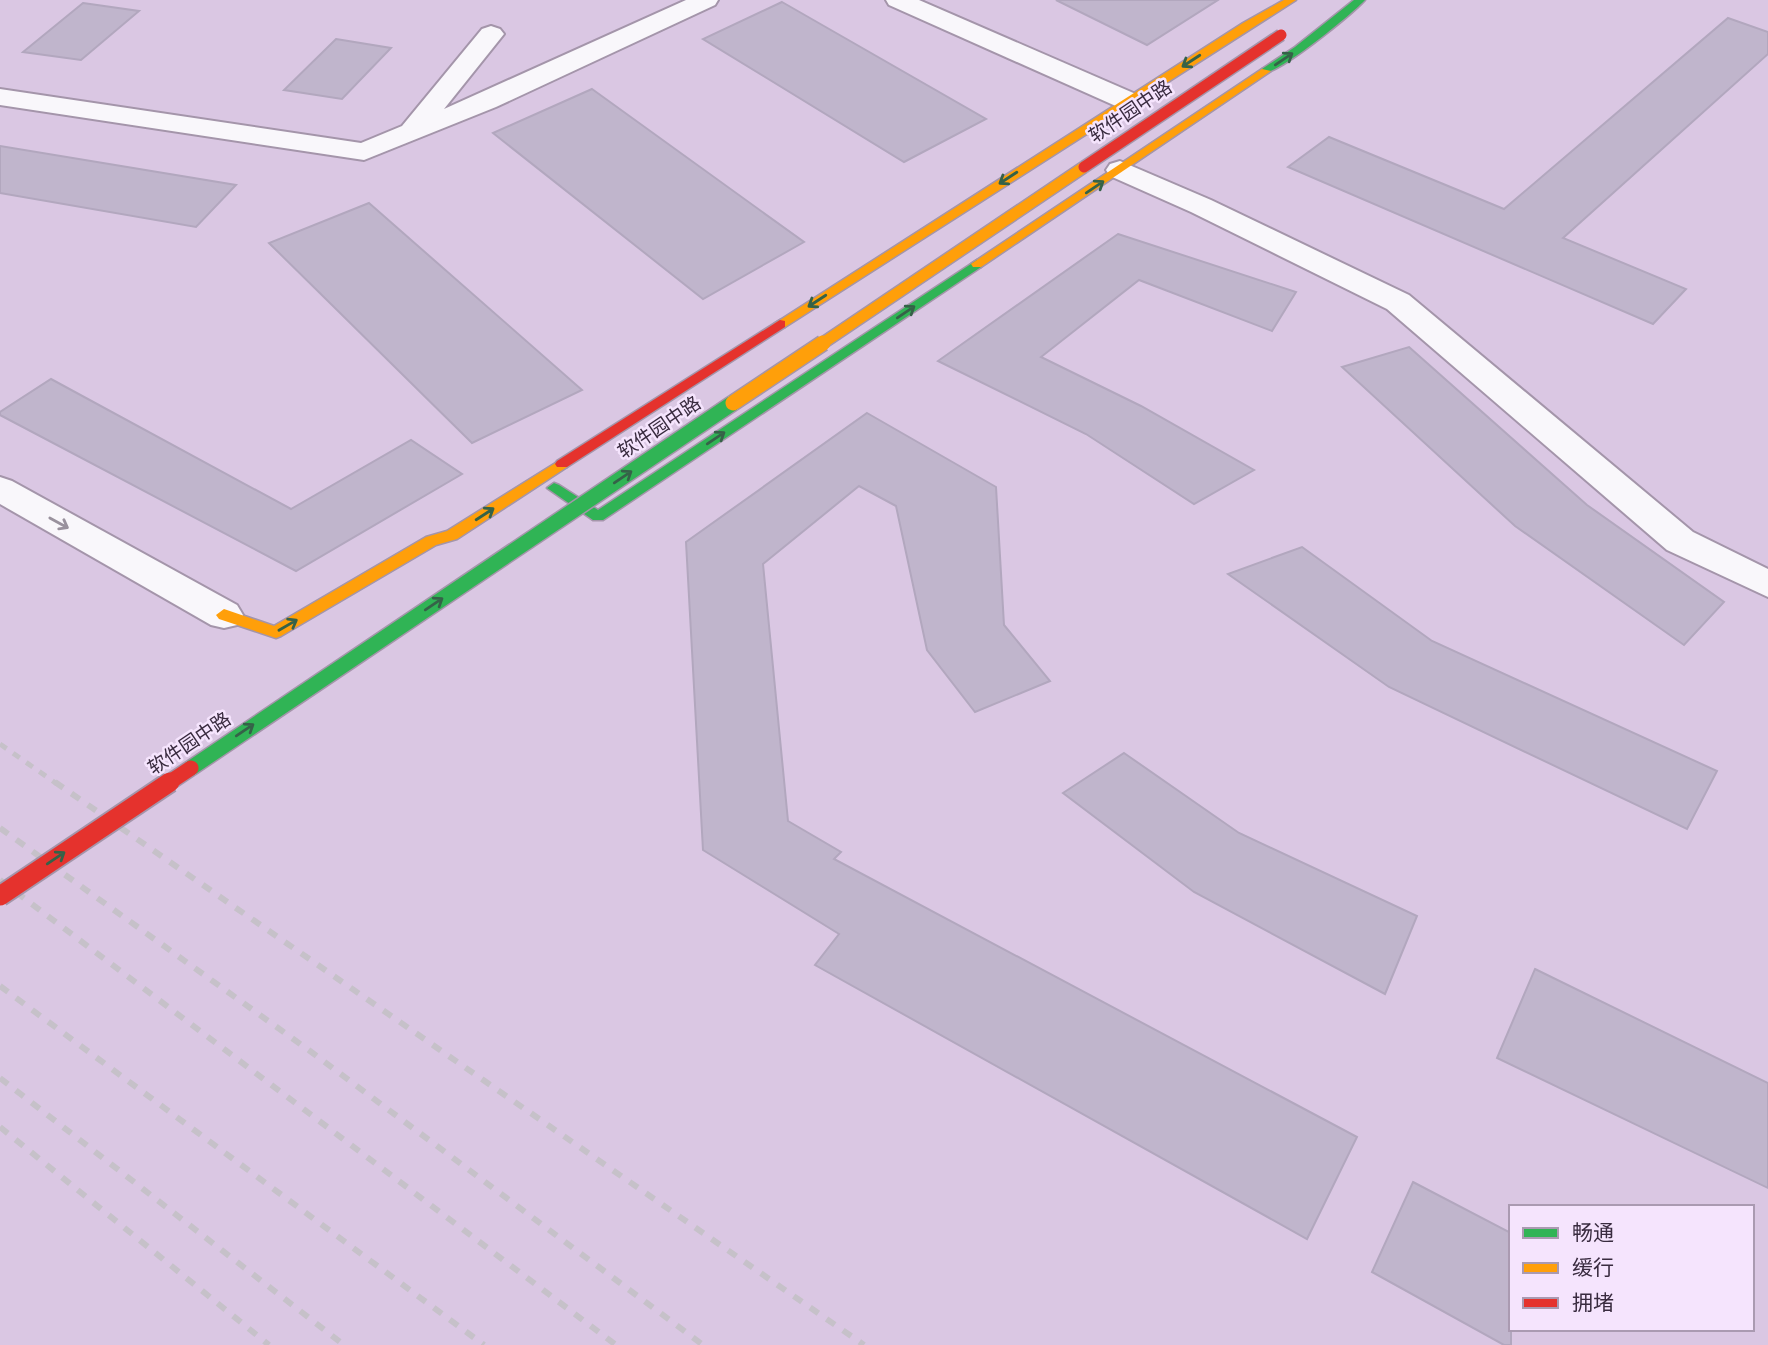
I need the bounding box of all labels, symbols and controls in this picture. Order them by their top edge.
one-way arrow [1274,52,1293,67]
one-way arrow [1181,54,1201,68]
street label: 软件园中路 [1084,75,1176,148]
one-way arrow [999,171,1019,185]
one-way arrow [1085,179,1104,194]
one-way arrow [808,294,827,308]
one-way arrow [895,305,915,319]
street label: 软件园中路 [613,391,705,464]
one-way arrow [706,431,725,445]
one-way arrow [613,470,632,484]
one-way arrow [475,507,495,521]
one-way arrow [49,516,69,530]
one-way arrow [424,596,443,611]
one-way arrow [277,618,297,632]
street label: 软件园中路 [143,707,235,780]
one-way arrow [235,723,254,738]
one-way arrow [46,851,66,865]
legend [1509,1205,1754,1331]
text: 畅通 [1572,1220,1614,1245]
text: 缓行 [1572,1255,1614,1280]
text: 拥堵 [1572,1290,1614,1315]

